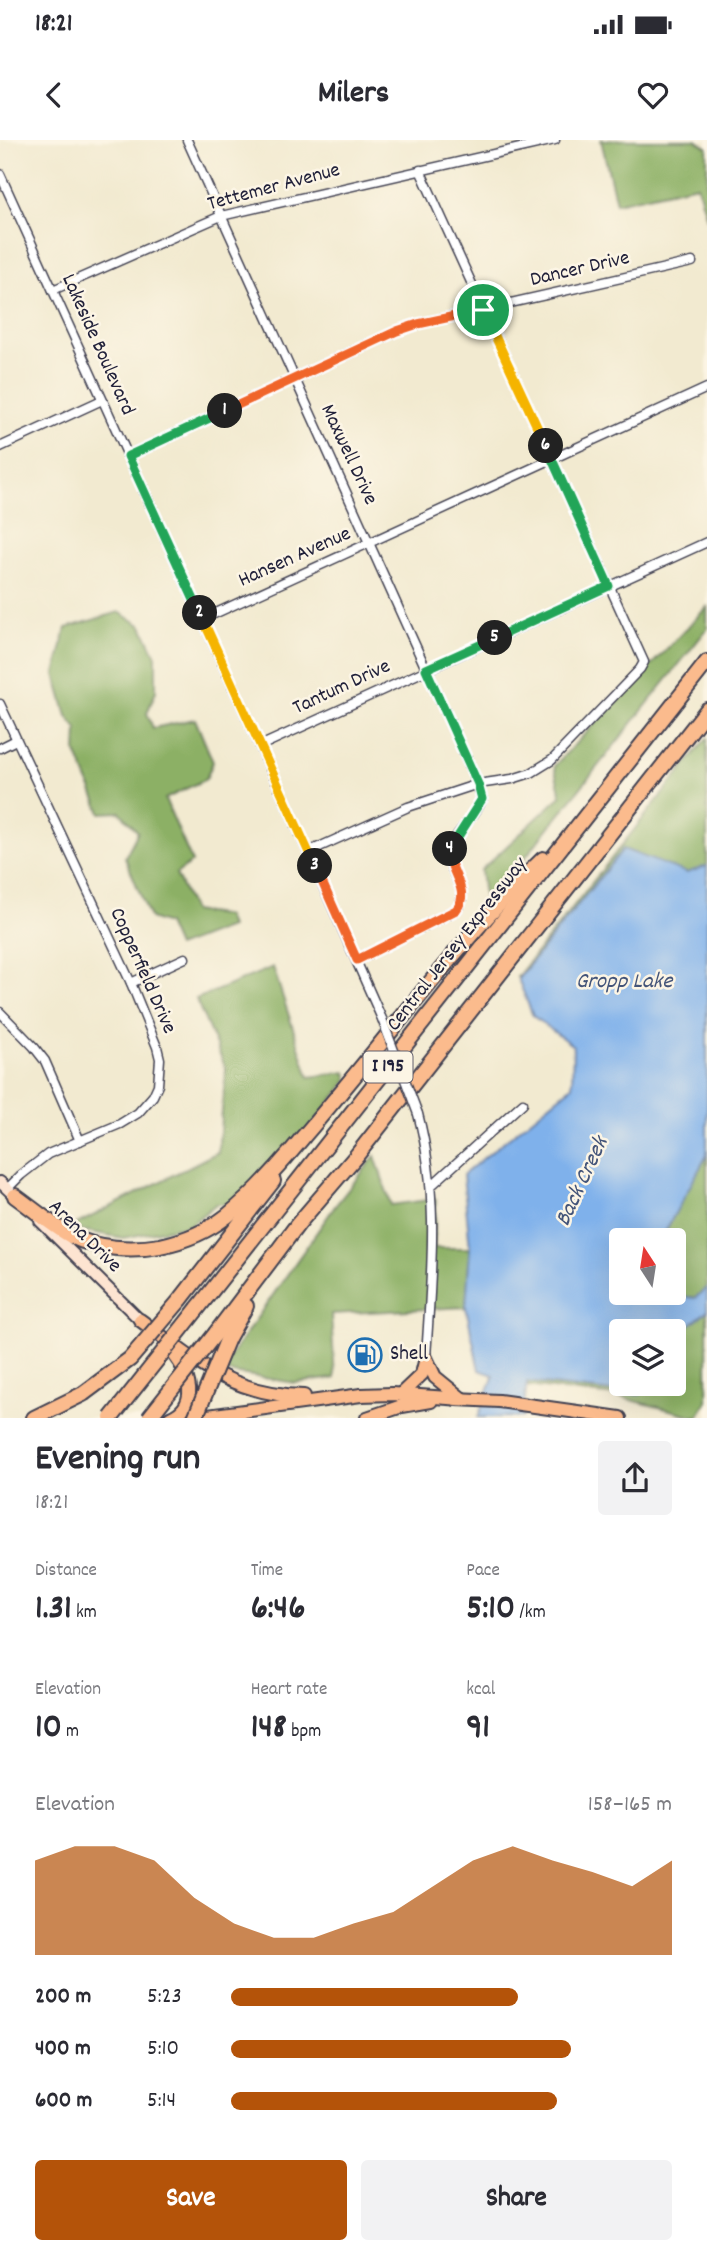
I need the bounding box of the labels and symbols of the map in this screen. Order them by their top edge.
street label: Tettemer Avenue [204,156,344,220]
street label: Dancer Drive [527,244,633,296]
street label: Lakeside Boulevard [52,270,142,420]
pin [453,280,513,340]
pin: 1 [208,394,243,428]
street label: Maxwell Drive [312,400,384,510]
pin: 6 [528,428,564,464]
street label: Hansen Avenue [234,520,356,596]
pin: 2 [182,596,218,630]
pin: 5 [477,620,512,656]
street label: Tantum Drive [288,652,396,724]
pin: 4 [433,832,468,866]
pin: 3 [298,848,332,884]
street label: Central Jersey Expressway [380,851,536,1039]
street label: Copperfield Drive [101,903,183,1039]
water label: Gropp Lake [576,966,674,999]
road number: I 195 [364,1051,412,1082]
water label: Back Creek [548,1130,619,1232]
street label: Arena Drive [40,1193,128,1281]
north arrow [609,1228,686,1306]
fuel station icon: Shell [346,1336,384,1374]
place label: Shell [390,1340,428,1370]

